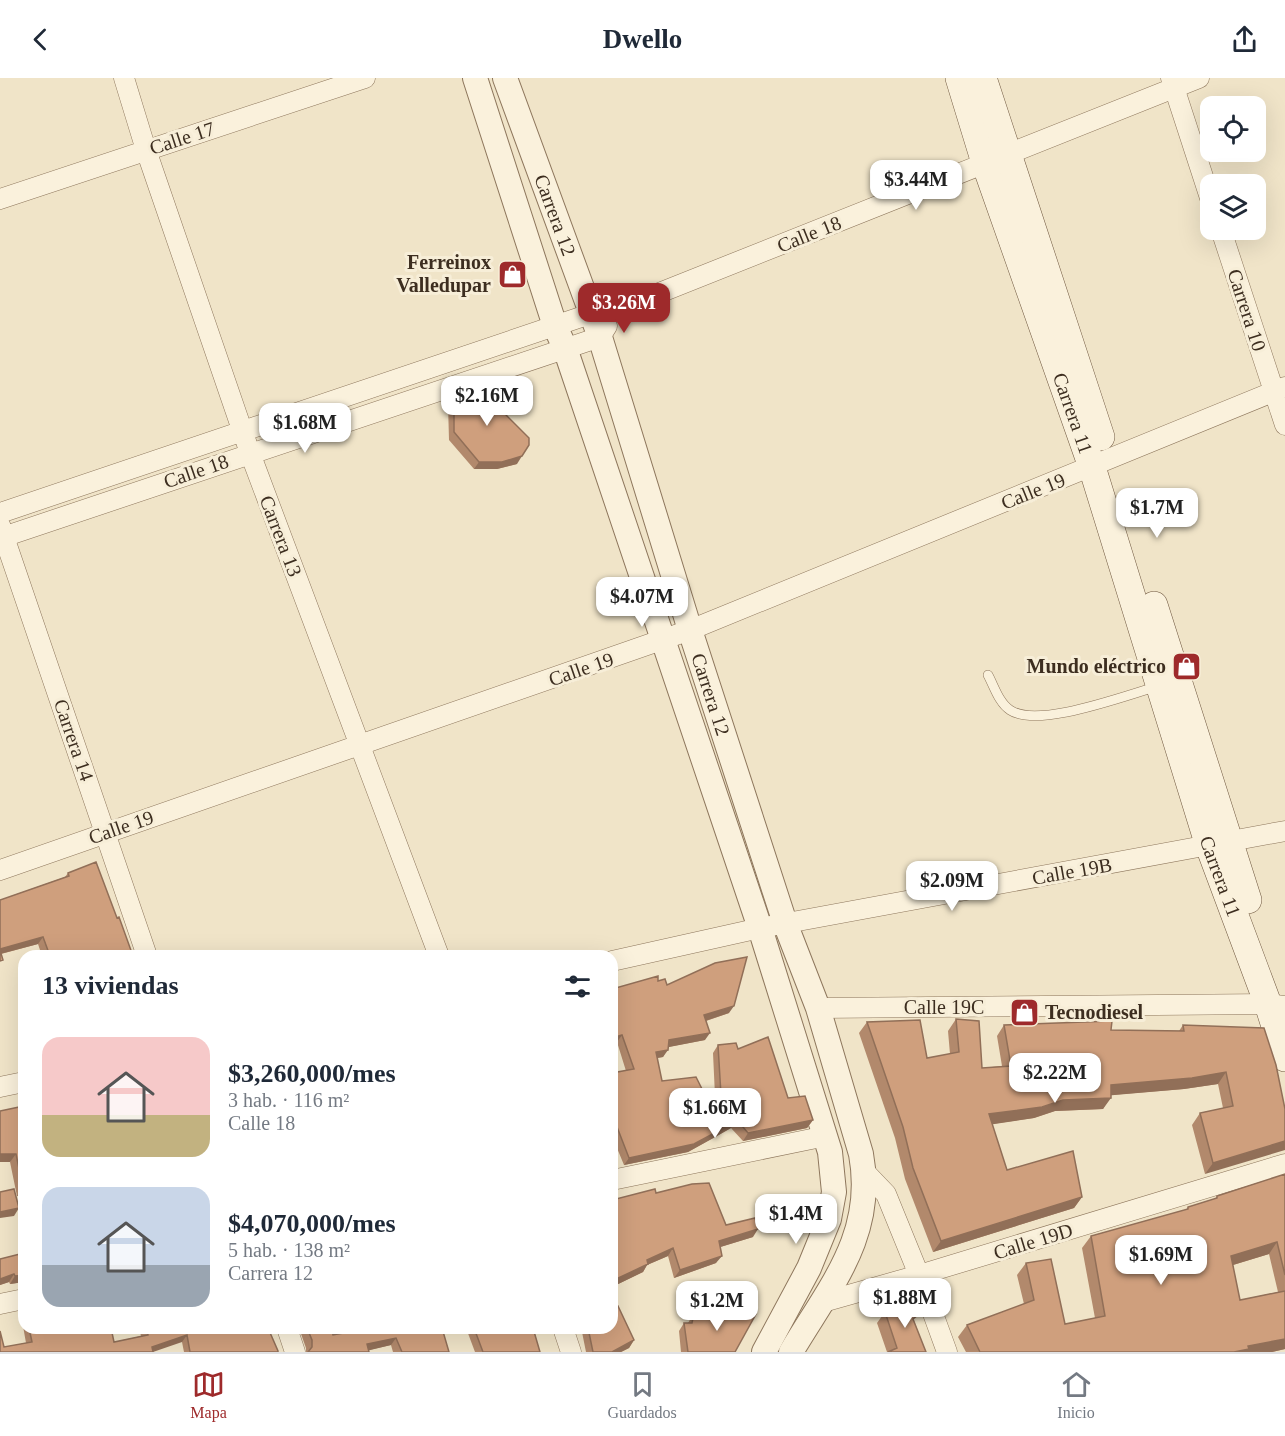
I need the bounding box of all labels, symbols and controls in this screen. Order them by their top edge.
icon: back [24,23,57,56]
icon: share [1228,23,1261,56]
text: Dwello [603,24,682,54]
map controls [1200,96,1266,240]
button: locate [1200,96,1266,162]
street label: Calle 17 [147,117,217,159]
pin: $3.44M [867,160,965,211]
text: $3.44M [884,168,948,190]
street label: Carrera 12 [530,171,580,259]
button: layers [1200,174,1266,240]
street label: Calle 18 [774,211,844,257]
place label: Ferreinox Valledupar [396,251,491,297]
shop icon: Ferreinox Valledupar [496,258,528,290]
street label: Carrera 10 [1223,266,1271,354]
pin: $3.26M [575,283,673,334]
text: $3.26M [592,291,656,313]
street label: Carrera 11 [1049,370,1097,456]
pin: $2.16M [438,376,536,427]
text: $2.16M [455,384,519,406]
pin: $1.68M [256,403,354,454]
text: $1.68M [273,411,337,433]
street label: Calle 18 [161,450,231,492]
street label: Calle 19 [998,468,1068,514]
pin: $1.7M [1115,488,1199,539]
street label: Carrera 13 [256,492,306,580]
text: $1.7M [1130,496,1184,518]
pin: $4.07M [593,577,691,628]
text: $4.07M [610,585,674,607]
street label: Calle 19 [546,648,616,690]
street label: Carrera 12 [687,650,734,738]
shop icon: Mundo eléctrico [1171,650,1203,682]
place label: Mundo eléctrico [1027,655,1166,677]
street label: Carrera 14 [50,696,98,784]
street label: Calle 19 [86,806,156,848]
street label: Carrera 11 [1196,833,1245,919]
street label: Calle 19B [1030,853,1114,889]
pin: $2.09M [903,861,1001,912]
text: $2.09M [920,869,984,891]
icon: filters [561,970,594,1003]
text: 13 viviendas [42,971,179,1000]
street label: Calle 19C [904,996,984,1018]
shop icon: Tecnodiesel [1008,996,1040,1028]
place label: Tecnodiesel [1045,1001,1144,1023]
pin: $2.22M [1006,1053,1104,1104]
text: $3,260,000/mes [228,1059,396,1088]
icon: home [90,1061,162,1133]
text: $2.22M [1023,1061,1087,1083]
pin: $1.66M [666,1088,764,1139]
text: 3 hab. · 116 m² [228,1089,349,1111]
text: $1.66M [683,1096,747,1118]
text: Calle 18 [228,1112,295,1134]
pin: $1.4M [754,1194,838,1245]
text: $1.4M [769,1202,823,1224]
text: $4,070,000/mes [228,1209,396,1238]
icon: home [90,1211,162,1283]
street label: Calle 19D [991,1219,1075,1263]
pin: $1.69M [1112,1235,1210,1286]
text: 5 hab. · 138 m² [228,1239,350,1261]
text: $1.69M [1129,1243,1193,1265]
text: Carrera 12 [228,1262,313,1284]
pin: $1.88M [856,1278,954,1329]
pin: $1.2M [675,1281,759,1332]
text: $1.88M [873,1286,937,1308]
text: $1.2M [690,1289,744,1311]
tab: Mapa [190,1368,227,1422]
tab: Guardados [607,1368,677,1422]
tab: Inicio [1057,1368,1095,1422]

